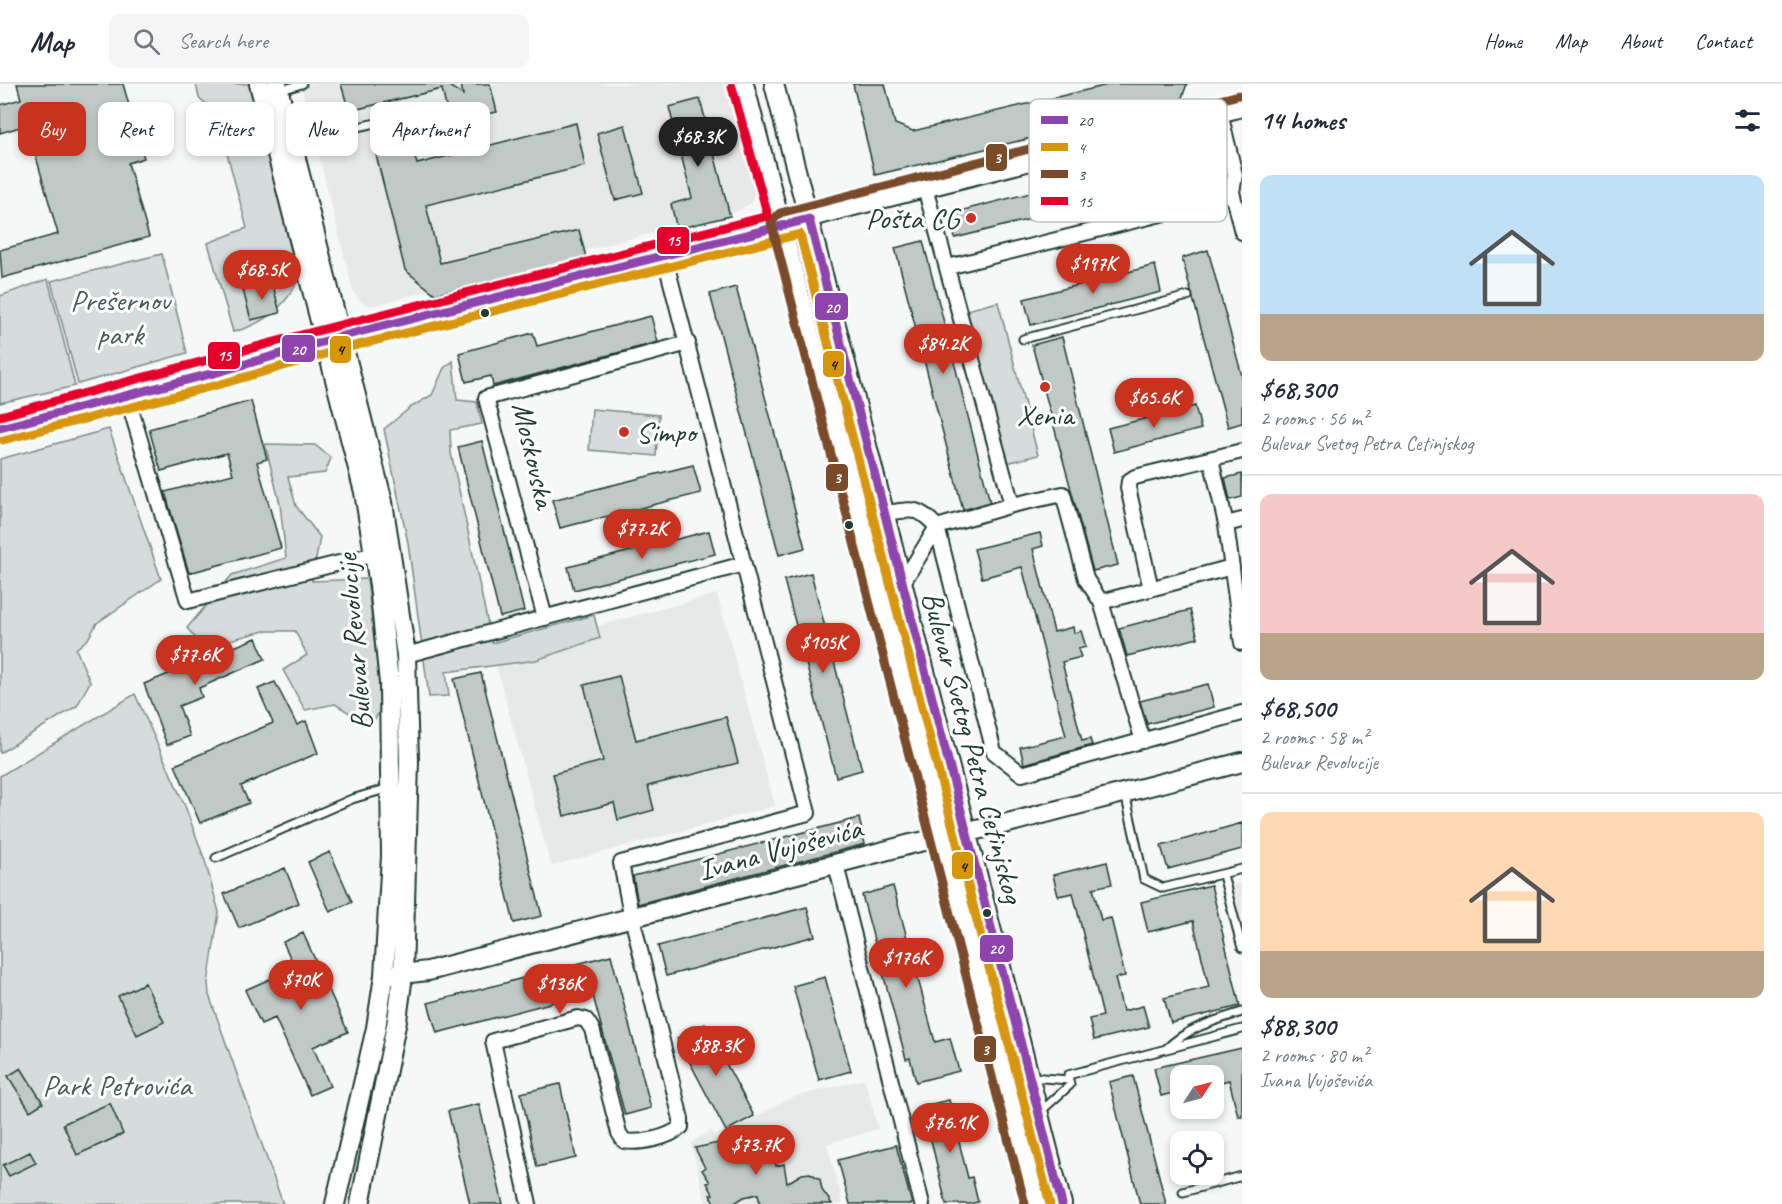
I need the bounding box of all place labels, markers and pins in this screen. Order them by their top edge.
pin: $68.3K [649,117,747,168]
place label: Pošta CG [866,199,962,237]
marker: Pošta CG [964,211,978,225]
pin: $197K [1051,244,1135,295]
pin: $68.5K [213,250,311,301]
unlabelled marker [479,307,491,319]
pin: $84.2K [894,324,992,375]
pin: $65.6K [1105,378,1203,429]
marker: Xenia [1038,380,1052,394]
place label: Xenia [1017,396,1076,434]
place label: Simpo [636,413,699,451]
marker: Simpo [617,425,631,439]
pin: $77.2K [593,509,691,560]
unlabelled marker [843,519,855,531]
pin: $105K [781,623,865,674]
pin: $77.6K [146,635,244,686]
unlabelled marker [981,907,993,919]
pin: $176K [864,938,948,989]
pin: $70K [265,960,337,1011]
pin: $136K [518,964,602,1015]
pin: $88.3K [667,1026,765,1077]
pin: $76.1K [901,1103,999,1154]
pin: $73.7K [707,1125,805,1176]

